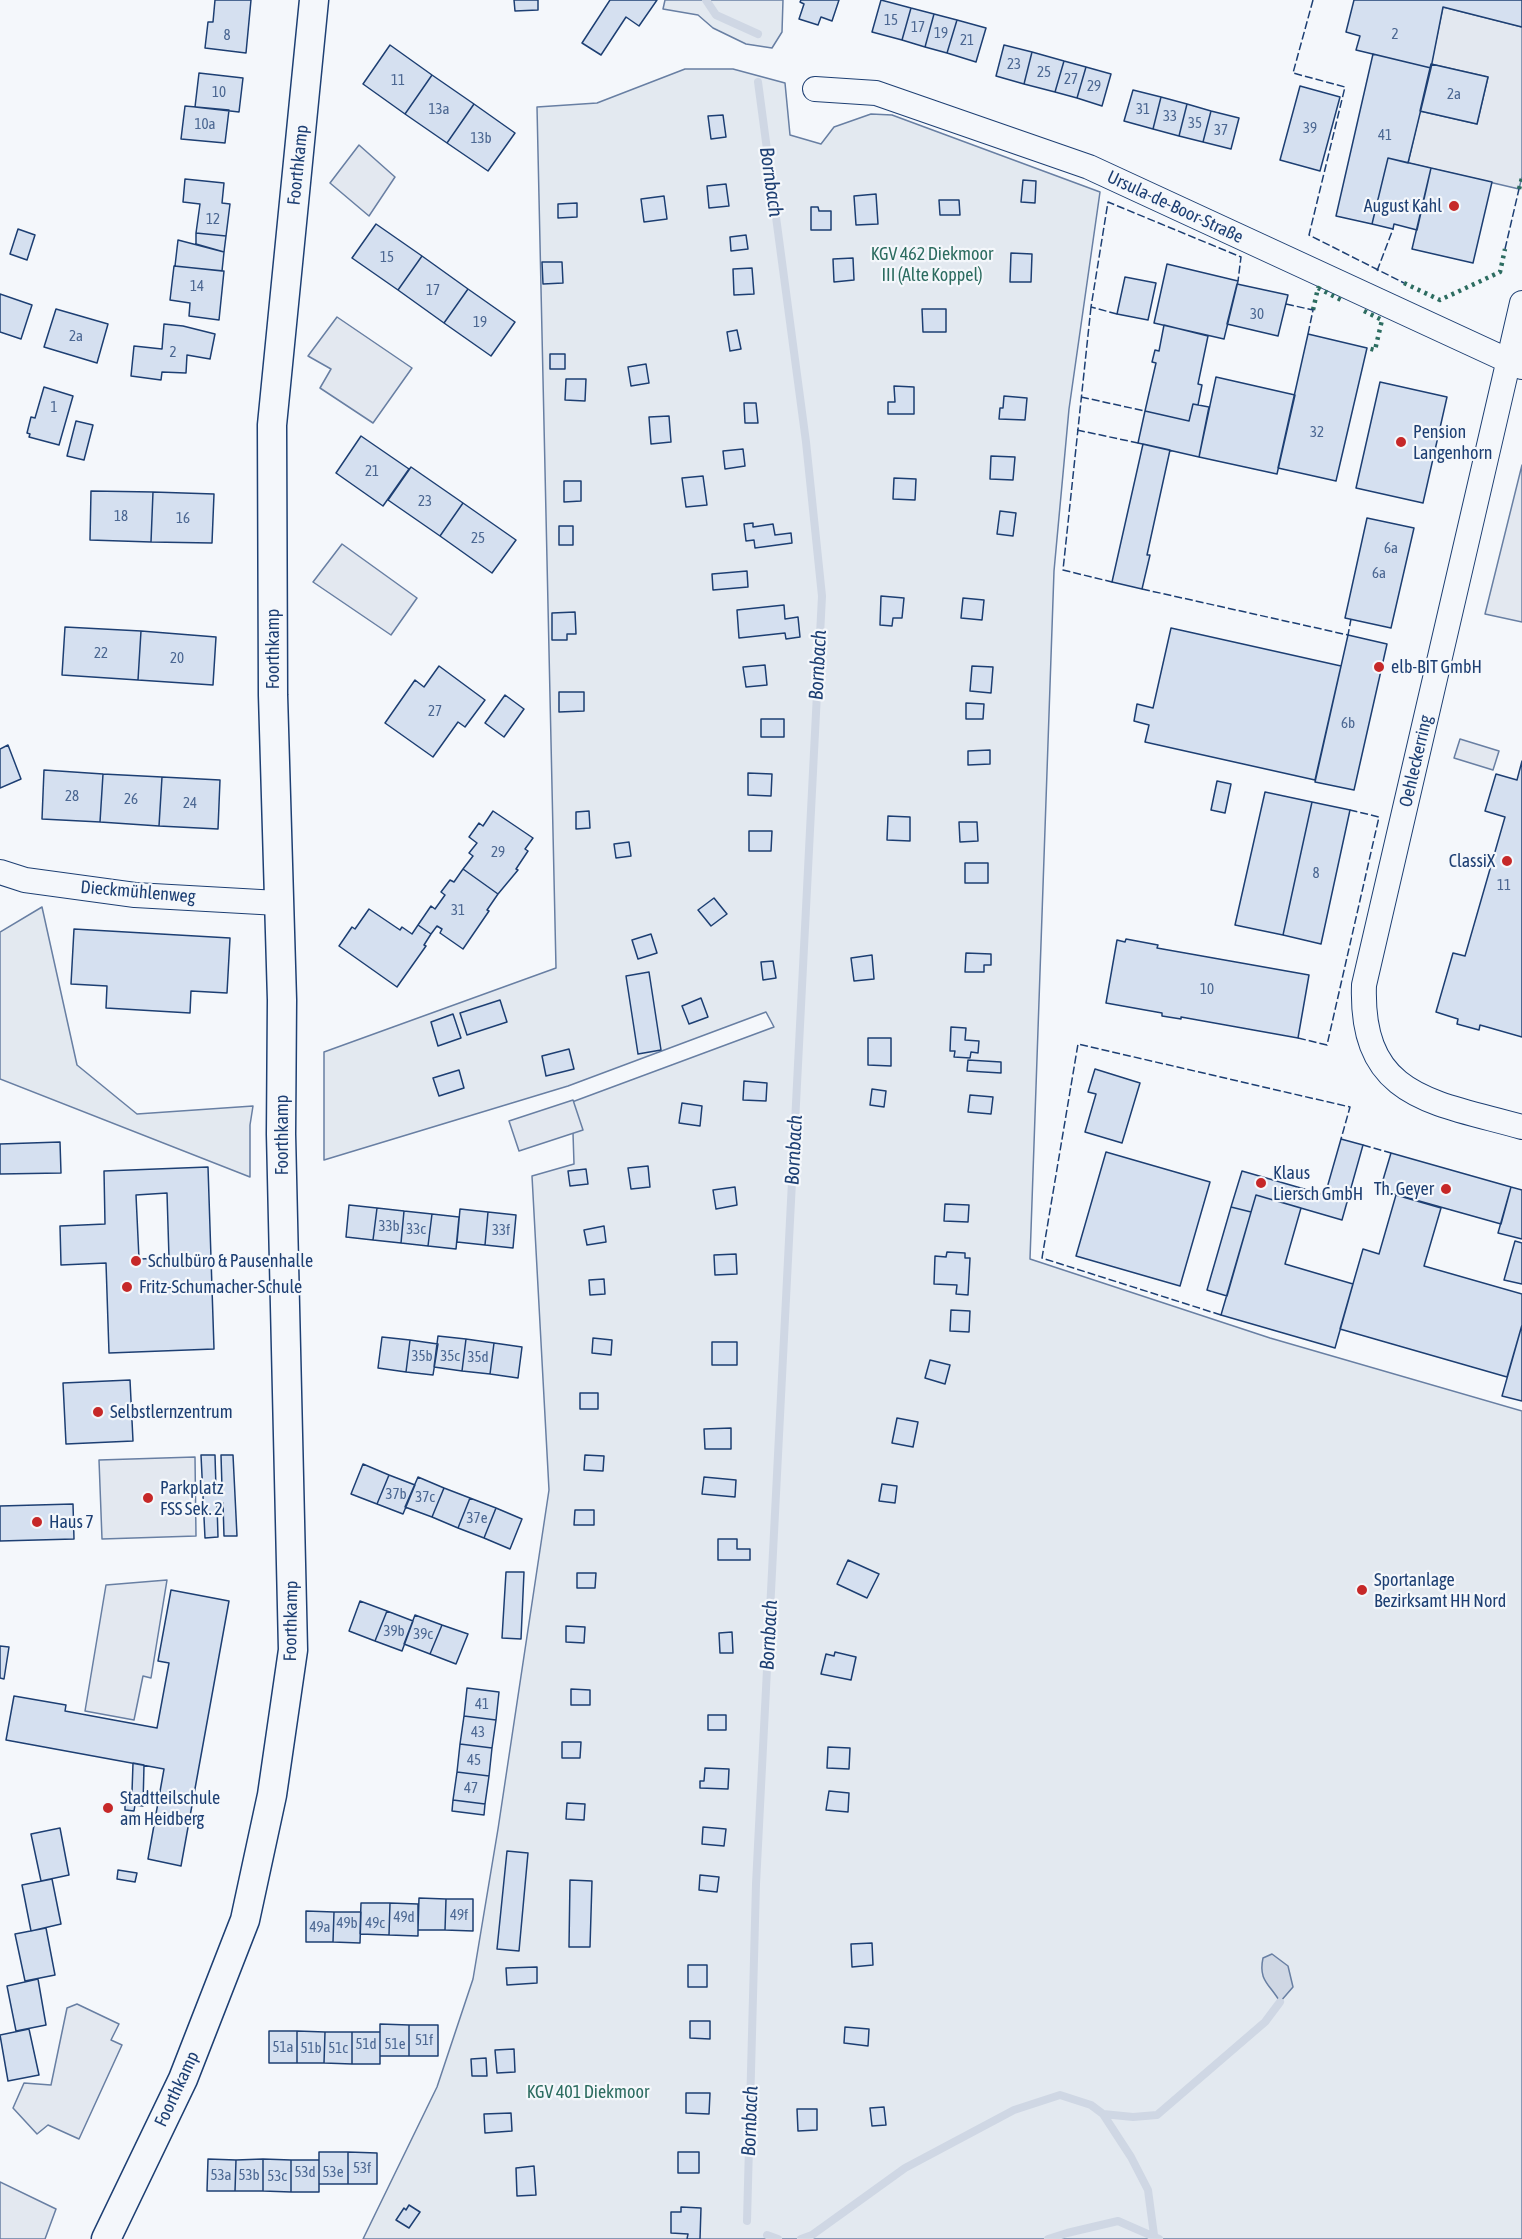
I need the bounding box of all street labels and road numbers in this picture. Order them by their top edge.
street label: Foorthkamp [283,124,313,206]
street label: Ursula-de-Boor-Straße [1103,166,1247,248]
street label: Foorthkamp [262,609,284,689]
street label: Oehleckerring [1395,713,1437,809]
street label: Dieckmühlenweg [80,876,196,908]
street label: Foorthkamp [271,1095,293,1175]
street label: Foorthkamp [279,1580,303,1662]
street label: Foorthkamp [150,2048,204,2130]

